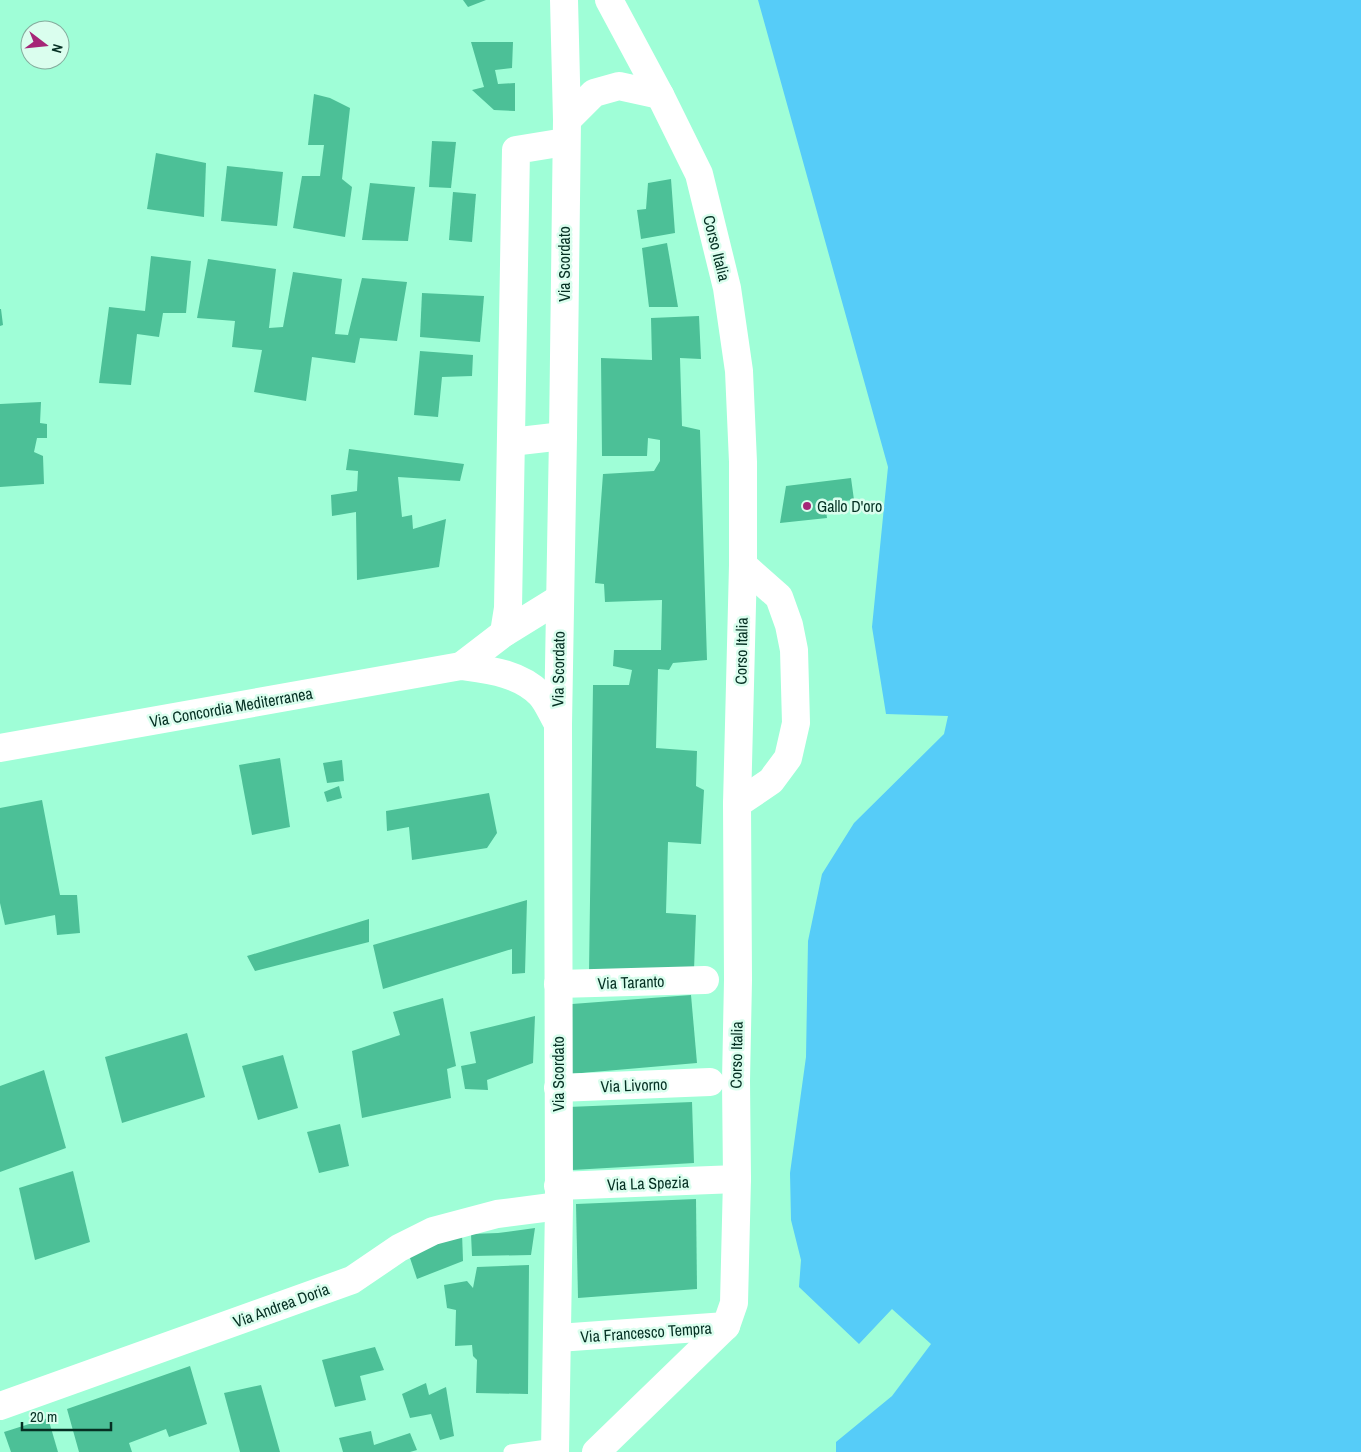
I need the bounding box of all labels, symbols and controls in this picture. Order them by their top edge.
north arrow [20,20,70,70]
text: N [48,42,67,55]
street label: Corso Italia [698,213,736,284]
street label: Via Scordato [553,226,575,302]
place label: Gallo D'oro [817,495,882,517]
marker: Gallo D'oro [801,500,813,512]
street label: Corso Italia [729,617,753,685]
street label: Via Scordato [546,631,570,707]
street label: Via Concordia Mediterranea [148,682,315,732]
street label: Via Taranto [597,970,665,994]
street label: Corso Italia [724,1021,748,1089]
street label: Via Scordato [547,1036,569,1112]
street label: Via Livorno [600,1073,668,1097]
street label: Via La Spezia [607,1171,690,1195]
street label: Via Andrea Doria [230,1277,333,1333]
street label: Via Francesco Tempra [580,1316,713,1348]
scale bar [22,1400,111,1432]
text: 20 m [30,1406,57,1427]

